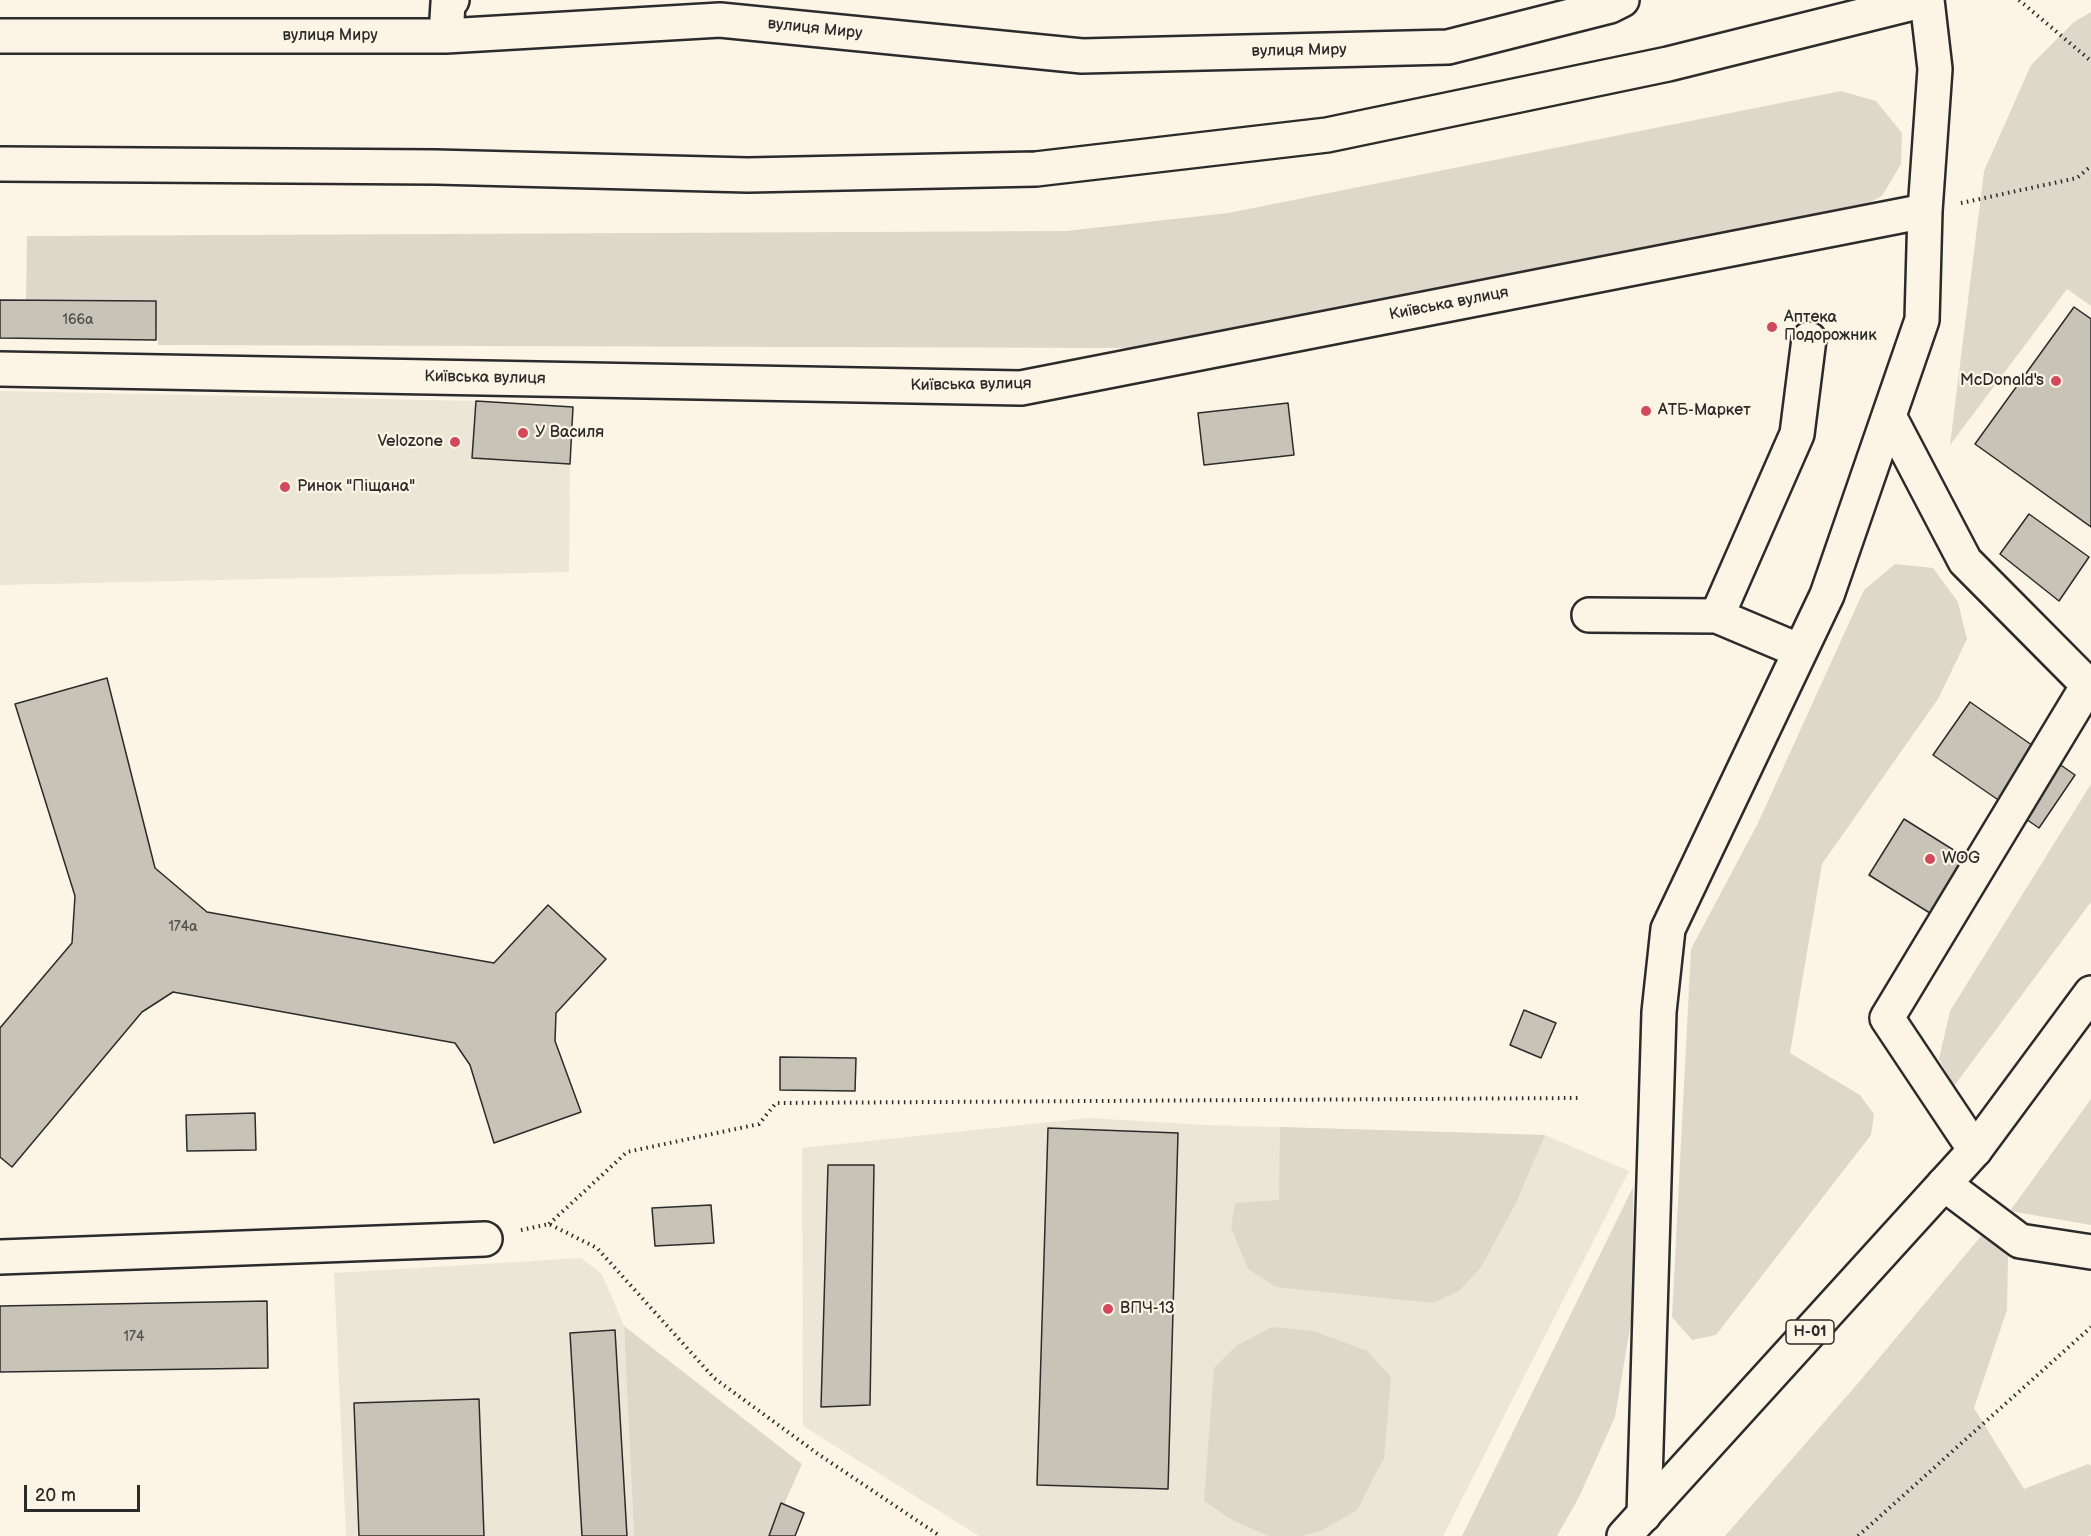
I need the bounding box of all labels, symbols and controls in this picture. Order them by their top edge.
street label: вулиця Миру [767,14,863,44]
street label: вулиця Миру [282,26,378,46]
street label: вулиця Миру [1251,41,1347,61]
street label: Київська вулиця [1388,283,1510,325]
place label: Аптека Подорожник [1784,308,1877,346]
house number: 166а [63,312,93,328]
marker: Аптека Подорожник [1765,320,1779,334]
street label: Київська вулиця [424,367,546,389]
place label: McDonald's [1960,371,2044,391]
street label: Київська вулиця [910,374,1032,396]
marker: McDonald's [2049,374,2063,388]
place label: АТБ-Маркет [1658,401,1751,421]
marker: АТБ-Маркет [1639,404,1653,418]
place label: У Василя [535,423,604,443]
marker: У Василя [516,426,530,440]
place label: Velozone [377,432,443,452]
marker: Velozone [448,435,462,449]
place label: Ринок "Піщана" [297,477,415,497]
marker: Ринок "Піщана" [278,480,292,494]
place label: WOG [1942,849,1980,869]
marker: WOG [1923,852,1937,866]
house number: 174а [168,919,198,935]
place label: ВПЧ-13 [1120,1299,1175,1319]
marker: ВПЧ-13 [1101,1302,1115,1316]
road number: Н-01 [1786,1320,1834,1344]
house number: 174 [124,1329,144,1345]
scale bar [27,1473,142,1511]
text: 20 m [35,1485,76,1506]

